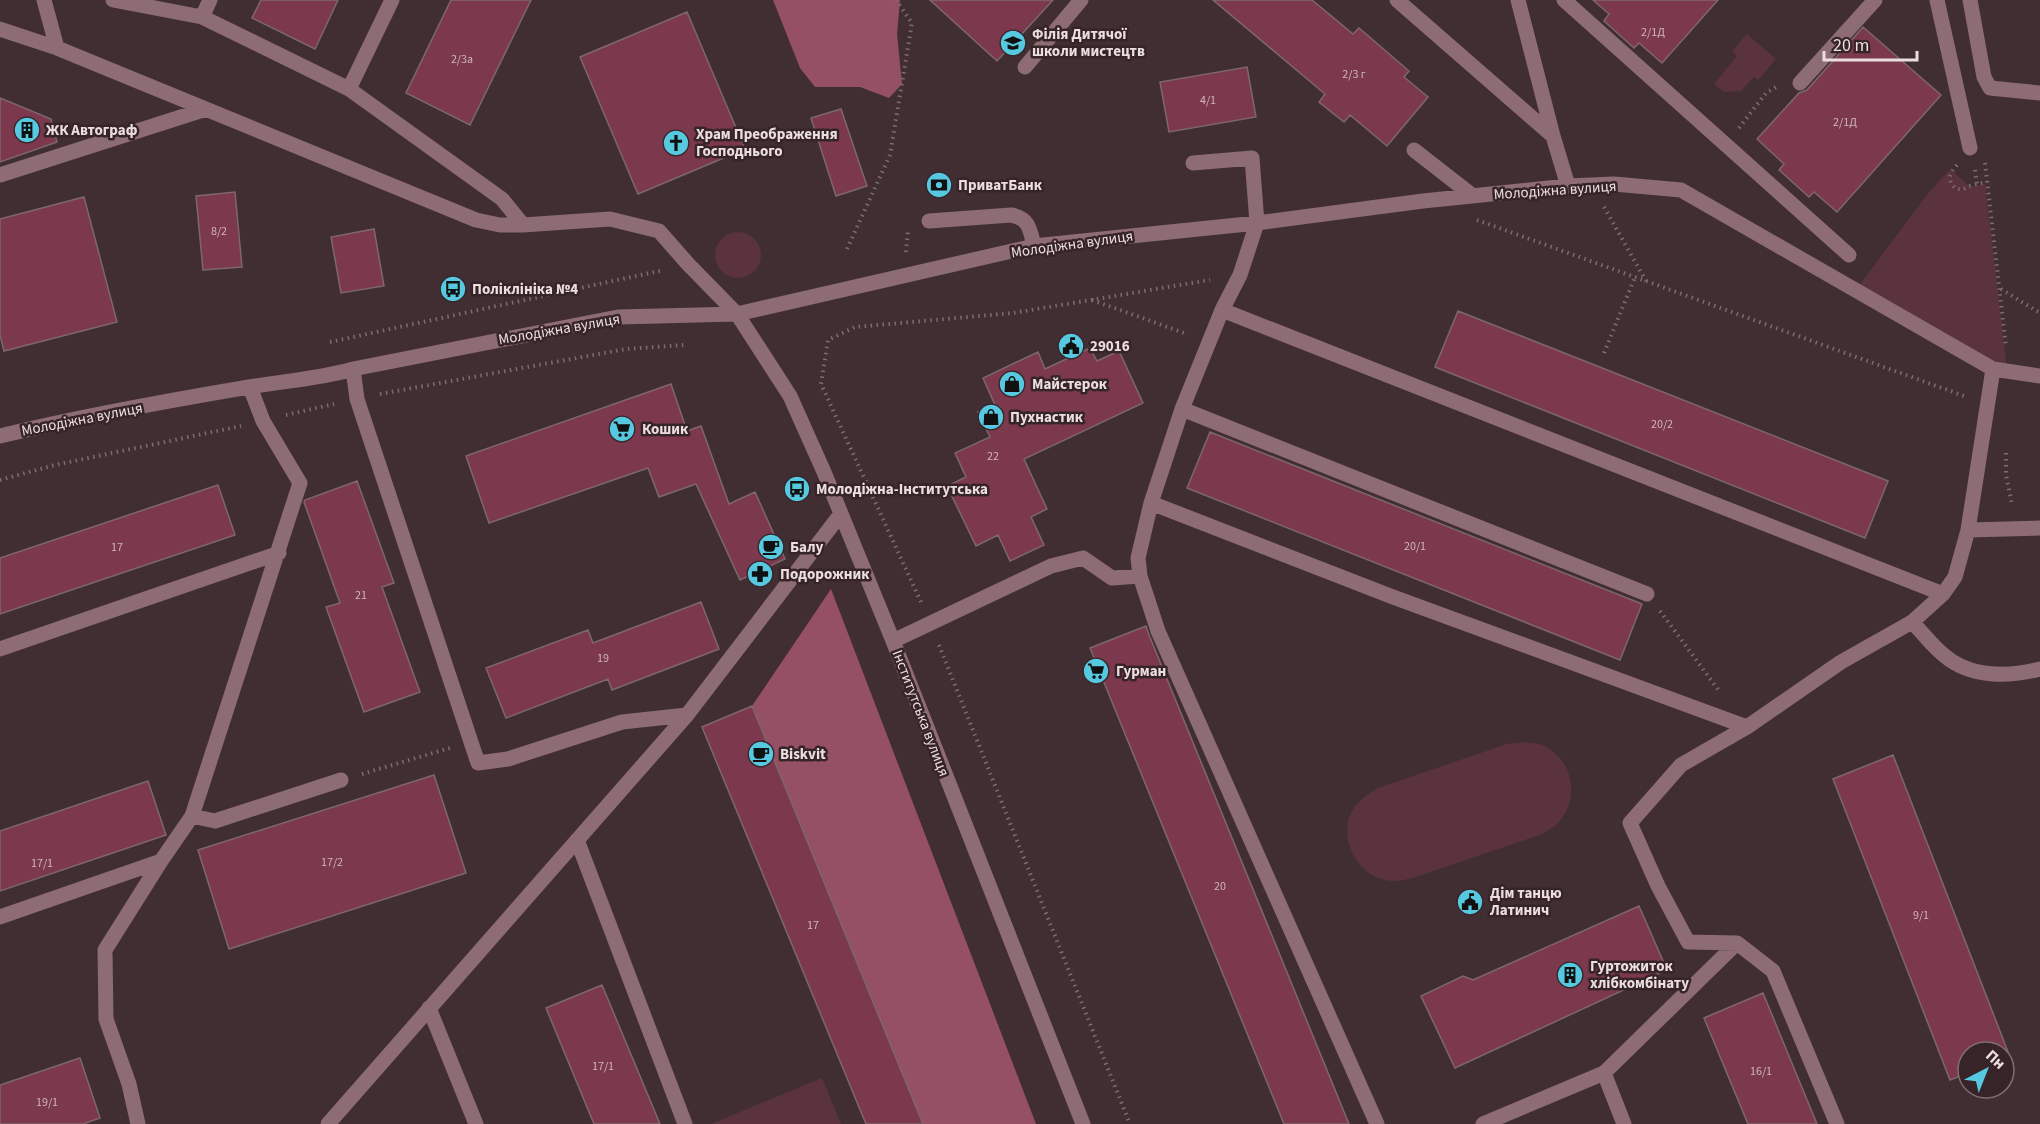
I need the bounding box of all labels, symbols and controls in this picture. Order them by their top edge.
place label: Філія Дитячої школи мистецтв [1032,24,1145,62]
house number: 2/1Д [1641,24,1665,41]
scale bar [1824,24,1917,62]
school or university icon: Філія Дитячої школи мистецтв [998,28,1028,58]
text: 20 m [1833,33,1869,58]
house number: 2/3а [451,51,473,68]
house number: 2/3 г [1342,66,1366,83]
house number: 4/1 [1200,92,1216,109]
house number: 2/1Д [1833,114,1857,131]
building icon: ЖК Автограф [12,115,42,145]
place label: ЖК Автограф [46,120,138,141]
place label: Храм Преображення Господнього [696,124,838,162]
church icon: Храм Преображення Господнього [661,128,691,158]
bank icon: ПриватБанк [924,170,954,200]
place label: ПриватБанк [958,175,1043,196]
street label: Молодіжна вулиця [1493,176,1617,205]
house number: 8/2 [211,223,227,240]
street label: Молодіжна вулиця [1010,226,1134,263]
bus stop icon: Поліклініка №4 [438,274,468,304]
place label: Поліклініка №4 [472,279,578,300]
street label: Молодіжна вулиця [497,308,622,351]
public building icon: 29016 [1056,331,1086,361]
place label: 29016 [1090,336,1130,357]
shop icon: Майстерок [997,369,1027,399]
place label: Майстерок [1032,374,1108,395]
street label: Молодіжна вулиця [20,397,145,442]
shop icon: Пухнастик [976,402,1006,432]
place label: Пухнастик [1010,407,1084,428]
supermarket icon: Кошик [607,414,637,444]
house number: 20/2 [1651,416,1673,433]
place label: Кошик [642,419,689,440]
house number: 22 [987,448,999,465]
bus stop icon: Молодіжна-Інститутська [782,474,812,504]
place label: Молодіжна-Інститутська [816,479,988,500]
cafe icon: Балу [756,532,786,562]
place label: Балу [790,537,824,558]
house number: 20/1 [1404,538,1426,555]
house number: 17 [111,539,123,556]
pharmacy icon: Подорожник [745,559,775,589]
place label: Подорожник [780,564,870,585]
house number: 21 [355,587,367,604]
street label: Інститутська вулиця [887,647,954,780]
house number: 19 [597,650,609,667]
supermarket icon: Гурман [1081,656,1111,686]
place label: Гурман [1116,661,1166,682]
cafe icon: Biskvit [746,739,776,769]
place label: Biskvit [780,744,826,765]
house number: 17/2 [321,854,343,871]
house number: 17/1 [31,855,53,872]
house number: 20 [1214,878,1226,895]
place label: Дім танцю Латинич [1489,883,1562,921]
public building icon: Дім танцю Латинич [1455,887,1485,917]
house number: 9/1 [1913,907,1929,924]
house number: 17 [807,917,819,934]
place label: Гуртожиток хлібкомбінату [1590,956,1689,994]
building icon: Гуртожиток хлібкомбінату [1555,960,1585,990]
north arrow [1956,1040,2016,1100]
text: Пн [1981,1045,2010,1074]
house number: 17/1 [592,1058,614,1075]
house number: 16/1 [1750,1063,1772,1080]
house number: 19/1 [36,1094,58,1111]

